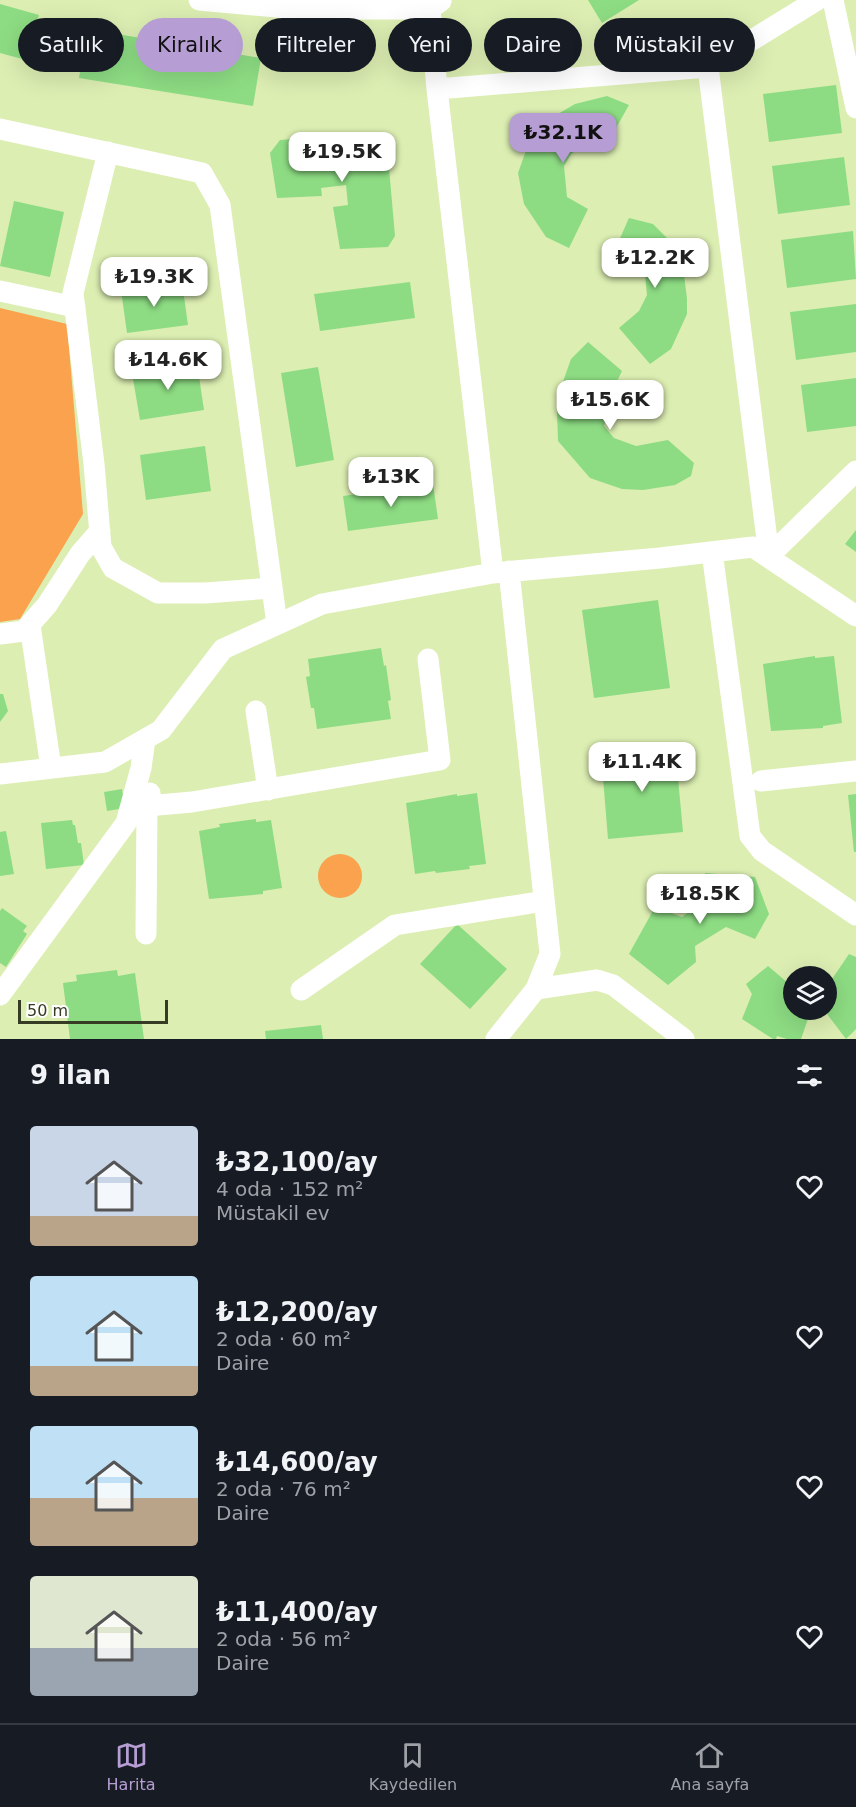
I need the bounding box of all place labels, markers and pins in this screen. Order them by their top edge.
pin: ₺32.1K [514,113,612,164]
pin: ₺19.5K [293,132,391,183]
pin: ₺12.2K [606,238,704,289]
pin: ₺19.3K [105,257,203,308]
pin: ₺14.6K [119,340,217,391]
pin: ₺15.6K [561,380,659,431]
pin: ₺13K [355,457,427,508]
pin: ₺11.4K [593,742,691,793]
pin: ₺18.5K [651,874,749,925]

